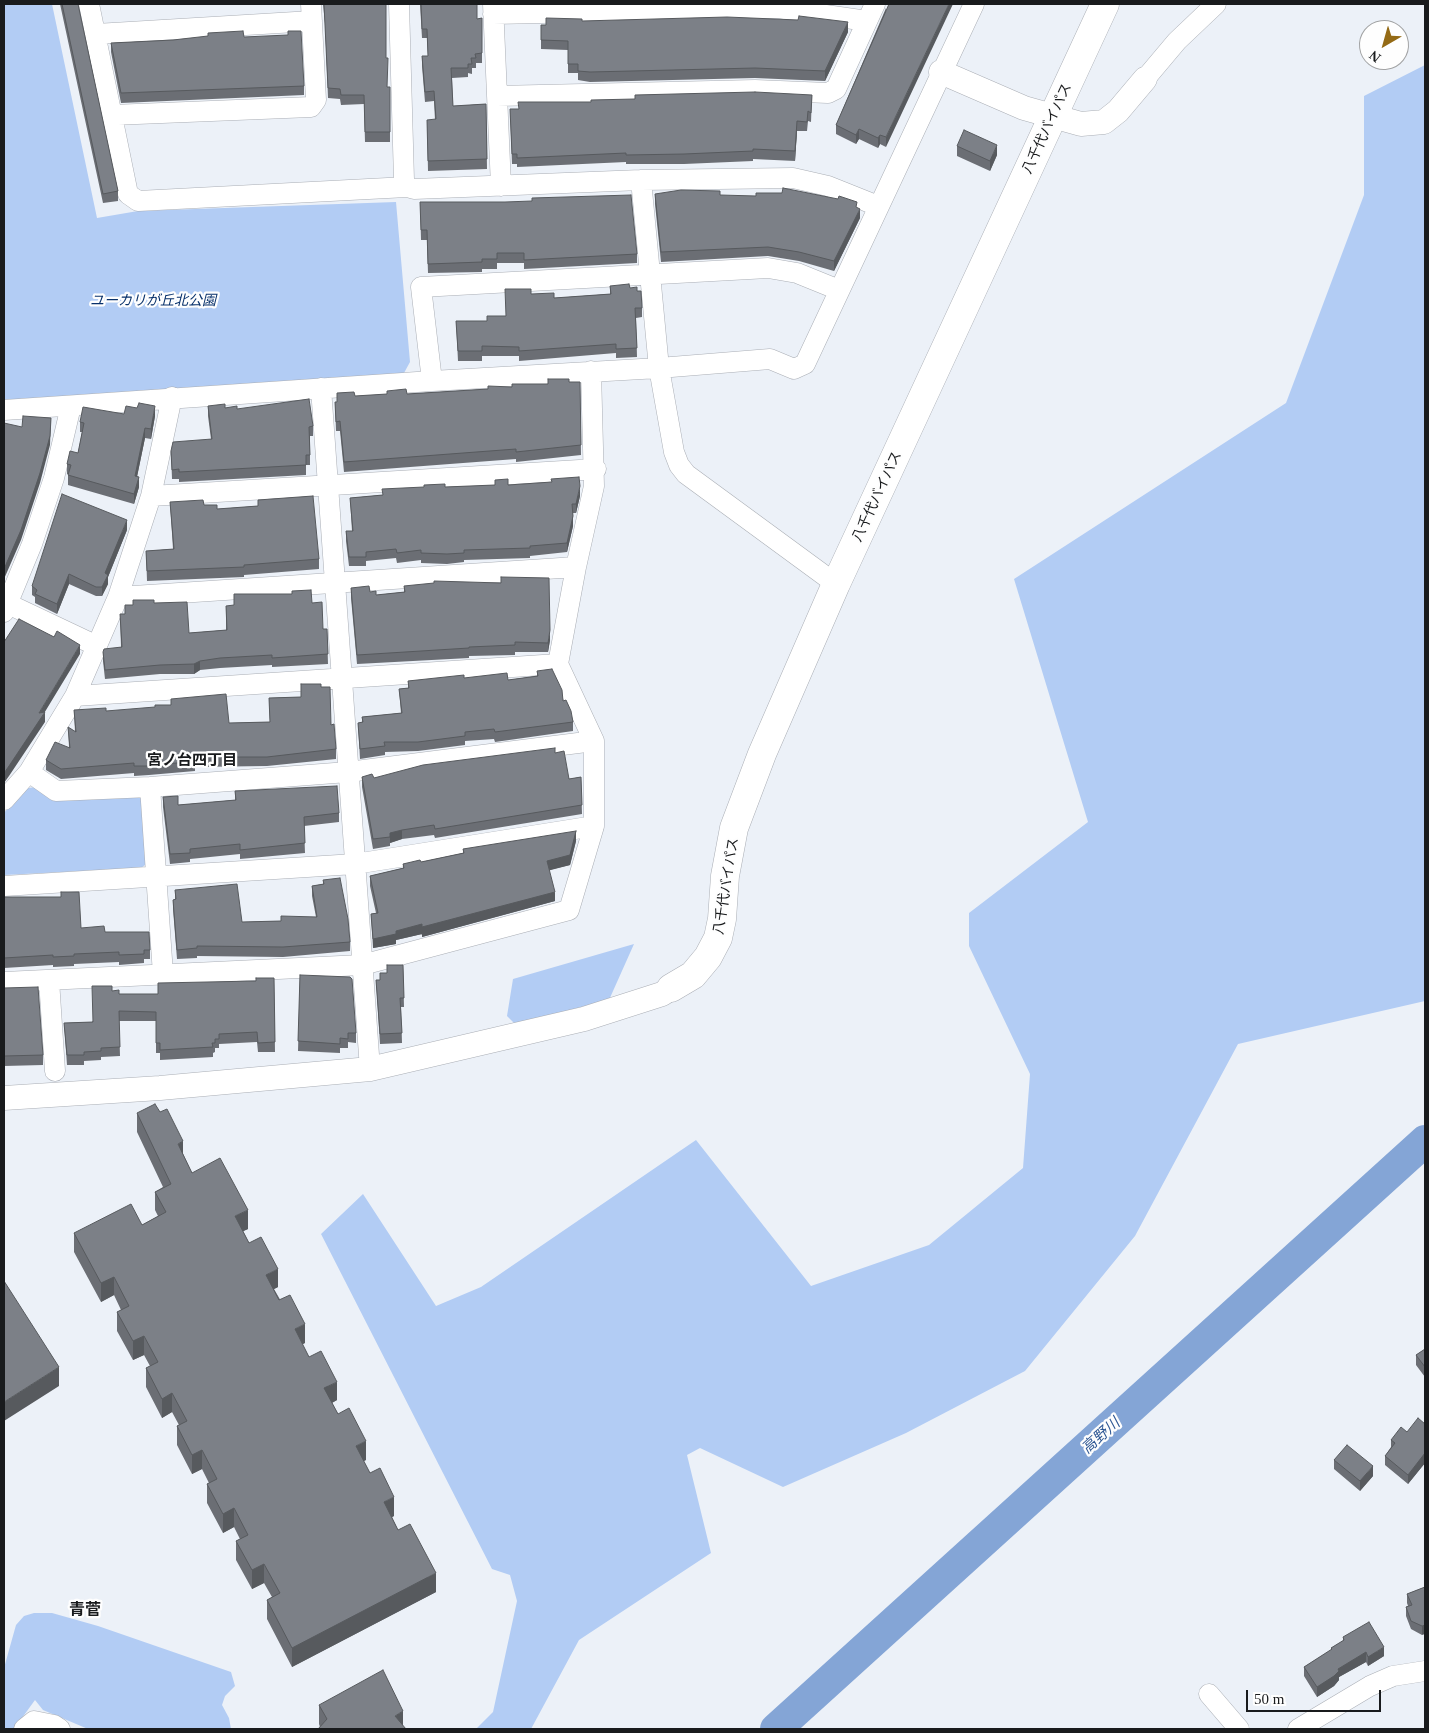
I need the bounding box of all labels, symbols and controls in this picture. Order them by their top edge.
north arrow [1359,20,1409,70]
text: N [1366,47,1384,65]
street label: 八千代バイパス [1018,80,1074,176]
park label: ユーカリが丘北公園 [90,292,216,308]
street label: 八千代バイパス [848,448,904,544]
district label: 宮ノ台四丁目 [147,750,237,768]
street label: 八千代バイパス [709,836,741,936]
water label: 高野川 [1077,1413,1123,1457]
district label: 青菅 [69,1599,101,1619]
scale bar [1249,1680,1384,1712]
text: 50 m [1254,1691,1284,1707]

